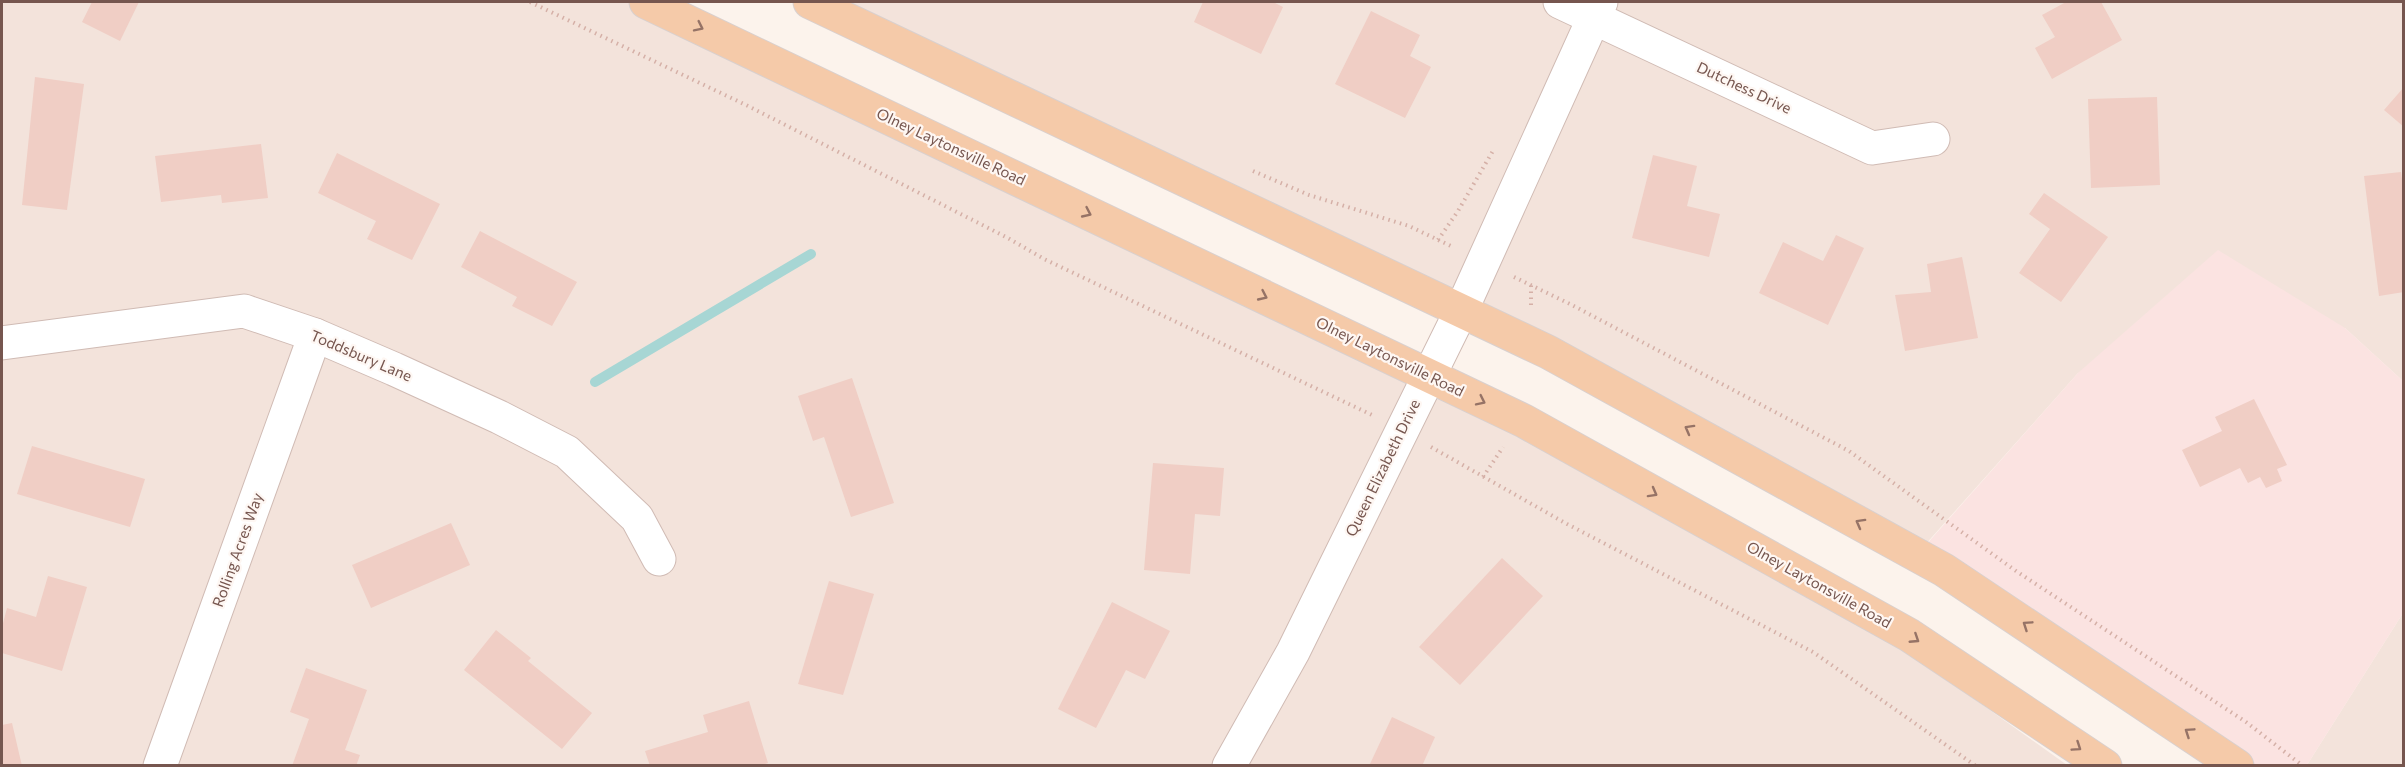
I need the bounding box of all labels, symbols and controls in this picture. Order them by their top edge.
one-way arrow [692,19,703,31]
street label: Dutchess Drive [1694,57,1795,117]
street label: Olney Laytonsville Road [874,104,1029,189]
one-way arrow [1081,205,1092,217]
one-way arrow [1257,289,1268,301]
street label: Olney Laytonsville Road [1314,312,1467,400]
street label: Toddsbury Lane [308,326,415,385]
one-way arrow [1475,393,1486,405]
street label: Queen Elizabeth Drive [1341,396,1423,539]
one-way arrow [1685,425,1695,437]
one-way arrow [1647,485,1657,497]
street label: Rolling Acres Way [208,490,266,609]
one-way arrow [1856,519,1866,531]
street label: Olney Laytonsville Road [1744,537,1895,631]
one-way arrow [2022,621,2033,632]
one-way arrow [1908,632,1919,643]
one-way arrow [2185,728,2195,740]
one-way arrow [2071,740,2082,751]

